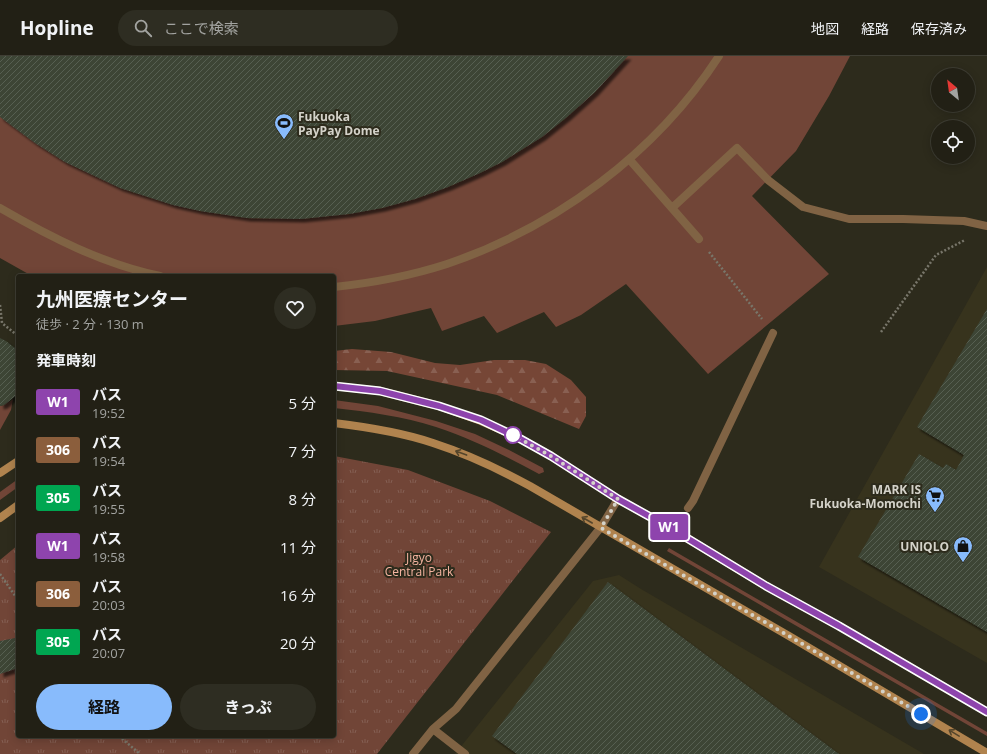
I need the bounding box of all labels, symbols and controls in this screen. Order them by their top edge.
search box [118,10,398,46]
text: Hopline [20,15,94,41]
icon: search [132,17,154,39]
text: ここで検索 [164,18,239,38]
text: 地図 [811,19,839,38]
text: 経路 [861,19,889,38]
text: 保存済み [911,19,967,38]
north arrow [931,68,975,112]
map controls [931,68,975,164]
place label: Fukuoka PayPay Dome [298,108,380,139]
sports icon: Fukuoka PayPay Dome [273,112,295,140]
button: locate [931,120,975,164]
text: 九州医療センター [36,286,188,312]
button: heart [274,287,316,329]
text: 徒歩 · 2 分 · 130 m [36,315,144,333]
text: 発車時刻 [36,350,96,370]
text: バス [92,384,122,404]
text: W1 [47,392,69,411]
text: 5 分 [289,393,316,413]
text: 19:52 [92,404,125,422]
unlabelled marker [504,426,522,444]
text: バス [92,432,122,452]
text: 306 [46,440,70,459]
text: 7 分 [289,441,316,461]
one-way arrow [456,448,468,456]
text: 19:54 [92,452,125,470]
text: バス [92,480,122,500]
place label: MARK IS Fukuoka-Momochi [810,481,921,512]
supermarket icon: MARK IS Fukuoka-Momochi [924,485,946,513]
text: 305 [46,488,70,507]
text: 8 分 [289,489,316,509]
text: 19:55 [92,500,125,518]
line badge: W1 [651,514,687,540]
one-way arrow [581,515,593,523]
text: W1 [658,517,680,536]
text: バス [92,528,122,548]
shop icon: UNIQLO [952,535,974,563]
text: W1 [47,536,69,555]
text: 11 分 [280,537,316,557]
place label: UNIQLO [900,538,949,555]
text: 19:58 [92,548,125,566]
park label: Jigyo Central Park [385,549,454,580]
text: バス [92,576,122,596]
text: 306 [46,584,70,603]
text: 16 分 [280,585,316,605]
text: 20:03 [92,596,125,614]
text: バス [92,624,122,644]
text: 305 [46,632,70,651]
text: 20 分 [280,633,316,653]
text: 20:07 [92,644,125,662]
button: 経路 [36,684,172,730]
button: きっぷ [180,684,316,730]
your location [911,704,931,724]
one-way arrow [948,729,960,737]

